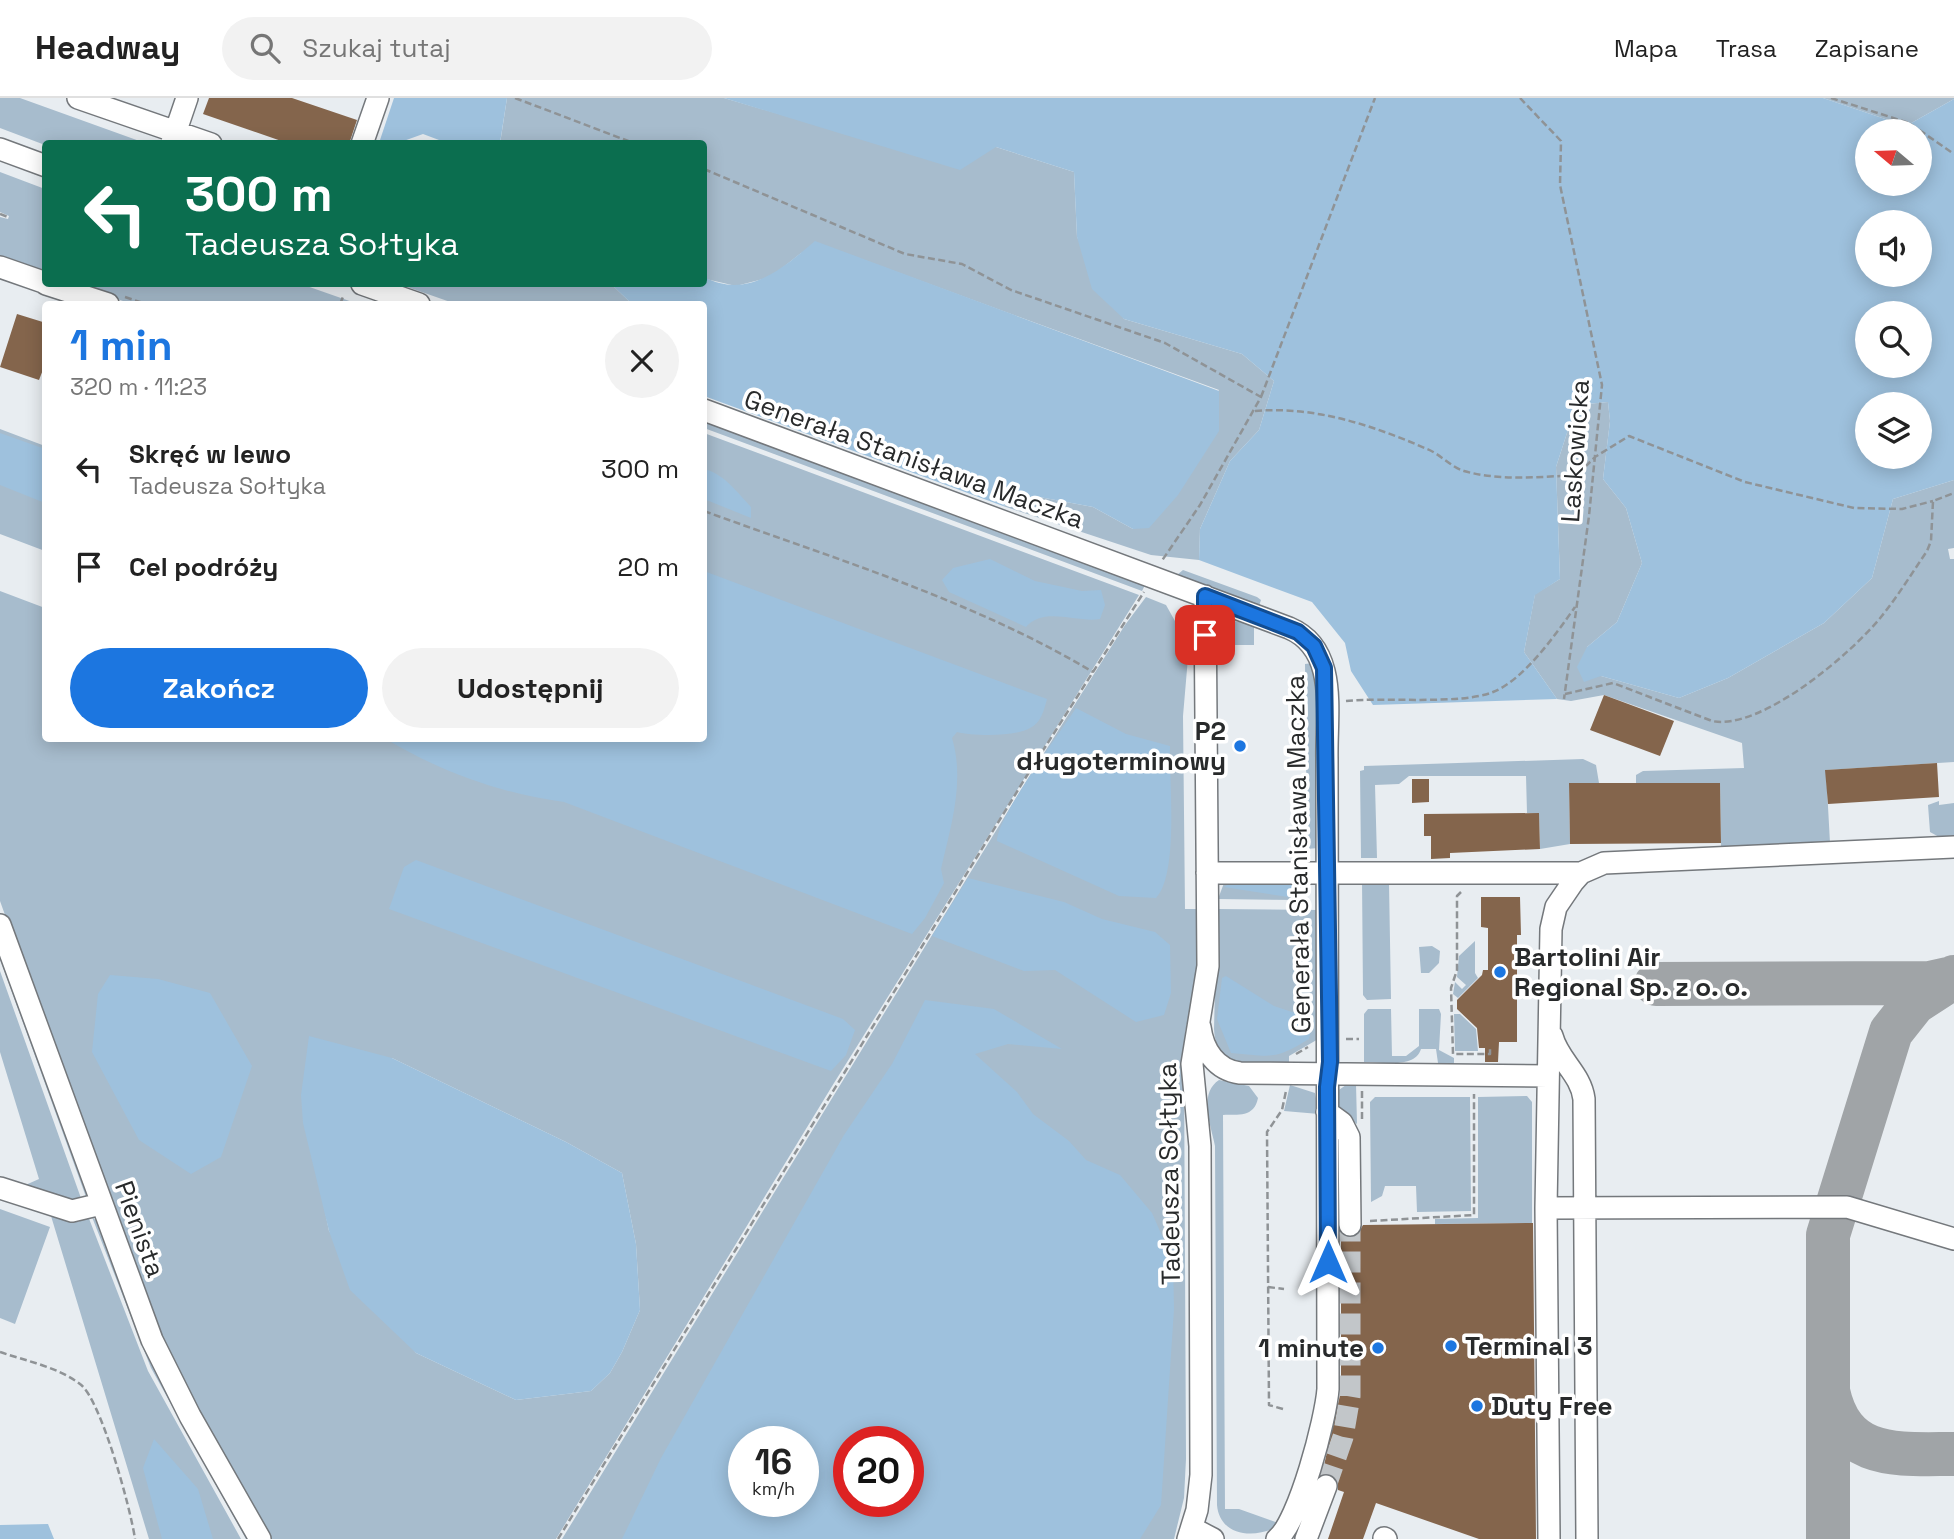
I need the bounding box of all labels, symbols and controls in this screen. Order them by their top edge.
search box [222,17,712,80]
text: Headway [35,27,180,69]
icon: search [246,29,284,67]
text: Szukaj tutaj [302,31,451,65]
text: Mapa [1614,33,1678,64]
text: Trasa [1716,33,1777,64]
text: Zapisane [1815,33,1919,64]
north arrow [1855,119,1932,196]
map controls [1855,119,1932,469]
text: 300 m [185,163,333,225]
icon: left [70,168,161,259]
button: sound [1855,210,1932,287]
text: Tadeusza Sołtyka [185,224,459,264]
button: search [1855,301,1932,378]
text: 1 min [70,319,173,372]
button: close [605,324,679,398]
text: 320 m · 11:23 [70,372,207,402]
street label: Laskowicka [1553,378,1597,524]
street label: Generała Stanisława Maczka [740,382,1088,536]
button: layers [1855,392,1932,469]
text: Skręć w lewo [129,437,291,471]
icon: left [70,450,108,488]
text: 300 m [601,452,679,486]
text: Tadeusza Sołtyka [129,471,326,501]
icon: arrive [70,548,108,586]
text: Cel podróży [129,550,278,584]
text: 20 m [618,550,679,584]
pin [1175,605,1235,665]
icon: arrive [1186,616,1224,654]
button: Zakończ [70,648,368,728]
button: Udostępnij [382,648,679,728]
street label: Generała Stanisława Maczka [1278,674,1318,1034]
place label: P2 długoterminowy [1016,714,1226,778]
marker: P2 długoterminowy [1232,738,1248,754]
place label: Bartolini Air Regional Sp. z o. o. [1514,940,1748,1004]
marker: Bartolini Air Regional Sp. z o. o. [1492,964,1508,980]
street label: Tadeusza Sołtyka [1150,1062,1188,1286]
street label: Pienista [107,1176,173,1282]
position arrow [1291,1225,1365,1299]
place label: Terminal 3 [1465,1329,1593,1363]
place label: 1 minute [1258,1331,1364,1365]
marker: Terminal 3 [1443,1338,1459,1354]
marker: 1 minute [1370,1340,1386,1356]
place label: Duty Free [1491,1389,1613,1423]
marker: Duty Free [1469,1398,1485,1414]
speed limit sign: 20 [833,1426,924,1517]
text: 16 [755,1440,792,1484]
text: km/h [752,1477,795,1500]

